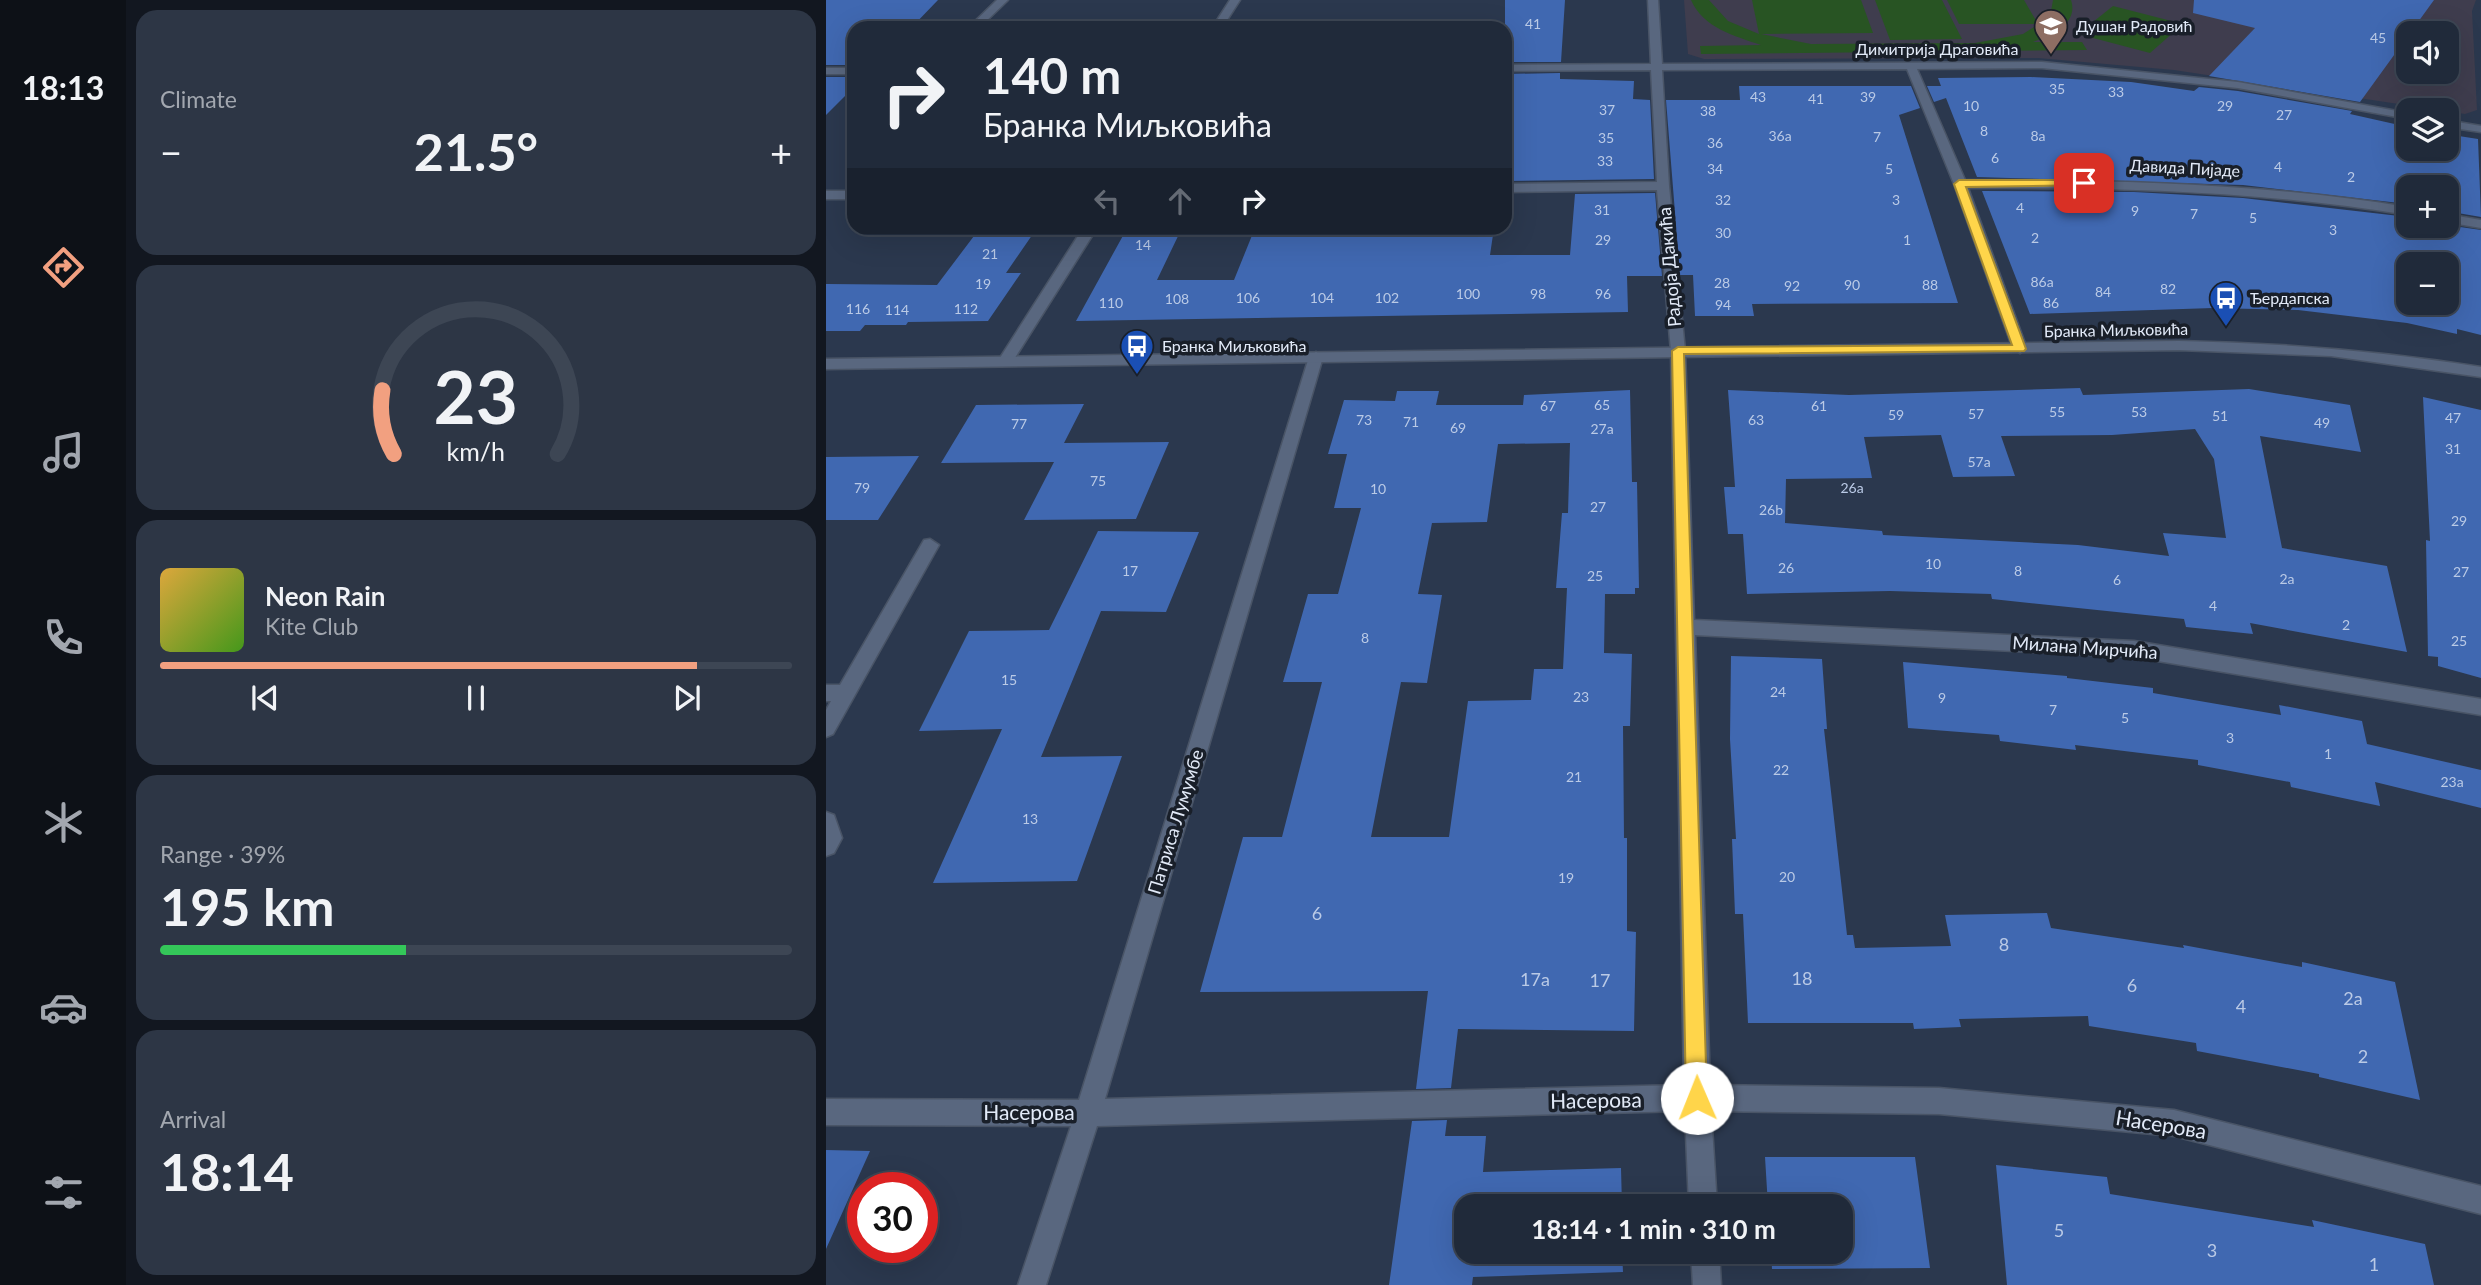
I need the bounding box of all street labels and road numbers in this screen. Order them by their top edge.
street label: Димитрија Драговића [1856,39,2018,58]
street label: Давида Пијаде [2129,155,2241,180]
street label: Радоја Дакића [1653,206,1685,328]
street label: Бранка Миљковића [2044,319,2188,340]
street label: Милана Мирчића [2012,631,2159,663]
street label: Патриса Лумумбе [1143,747,1208,897]
street label: Насерова [1550,1086,1642,1113]
street label: Насерова [983,1099,1075,1124]
street label: Насерова [2114,1104,2208,1143]

